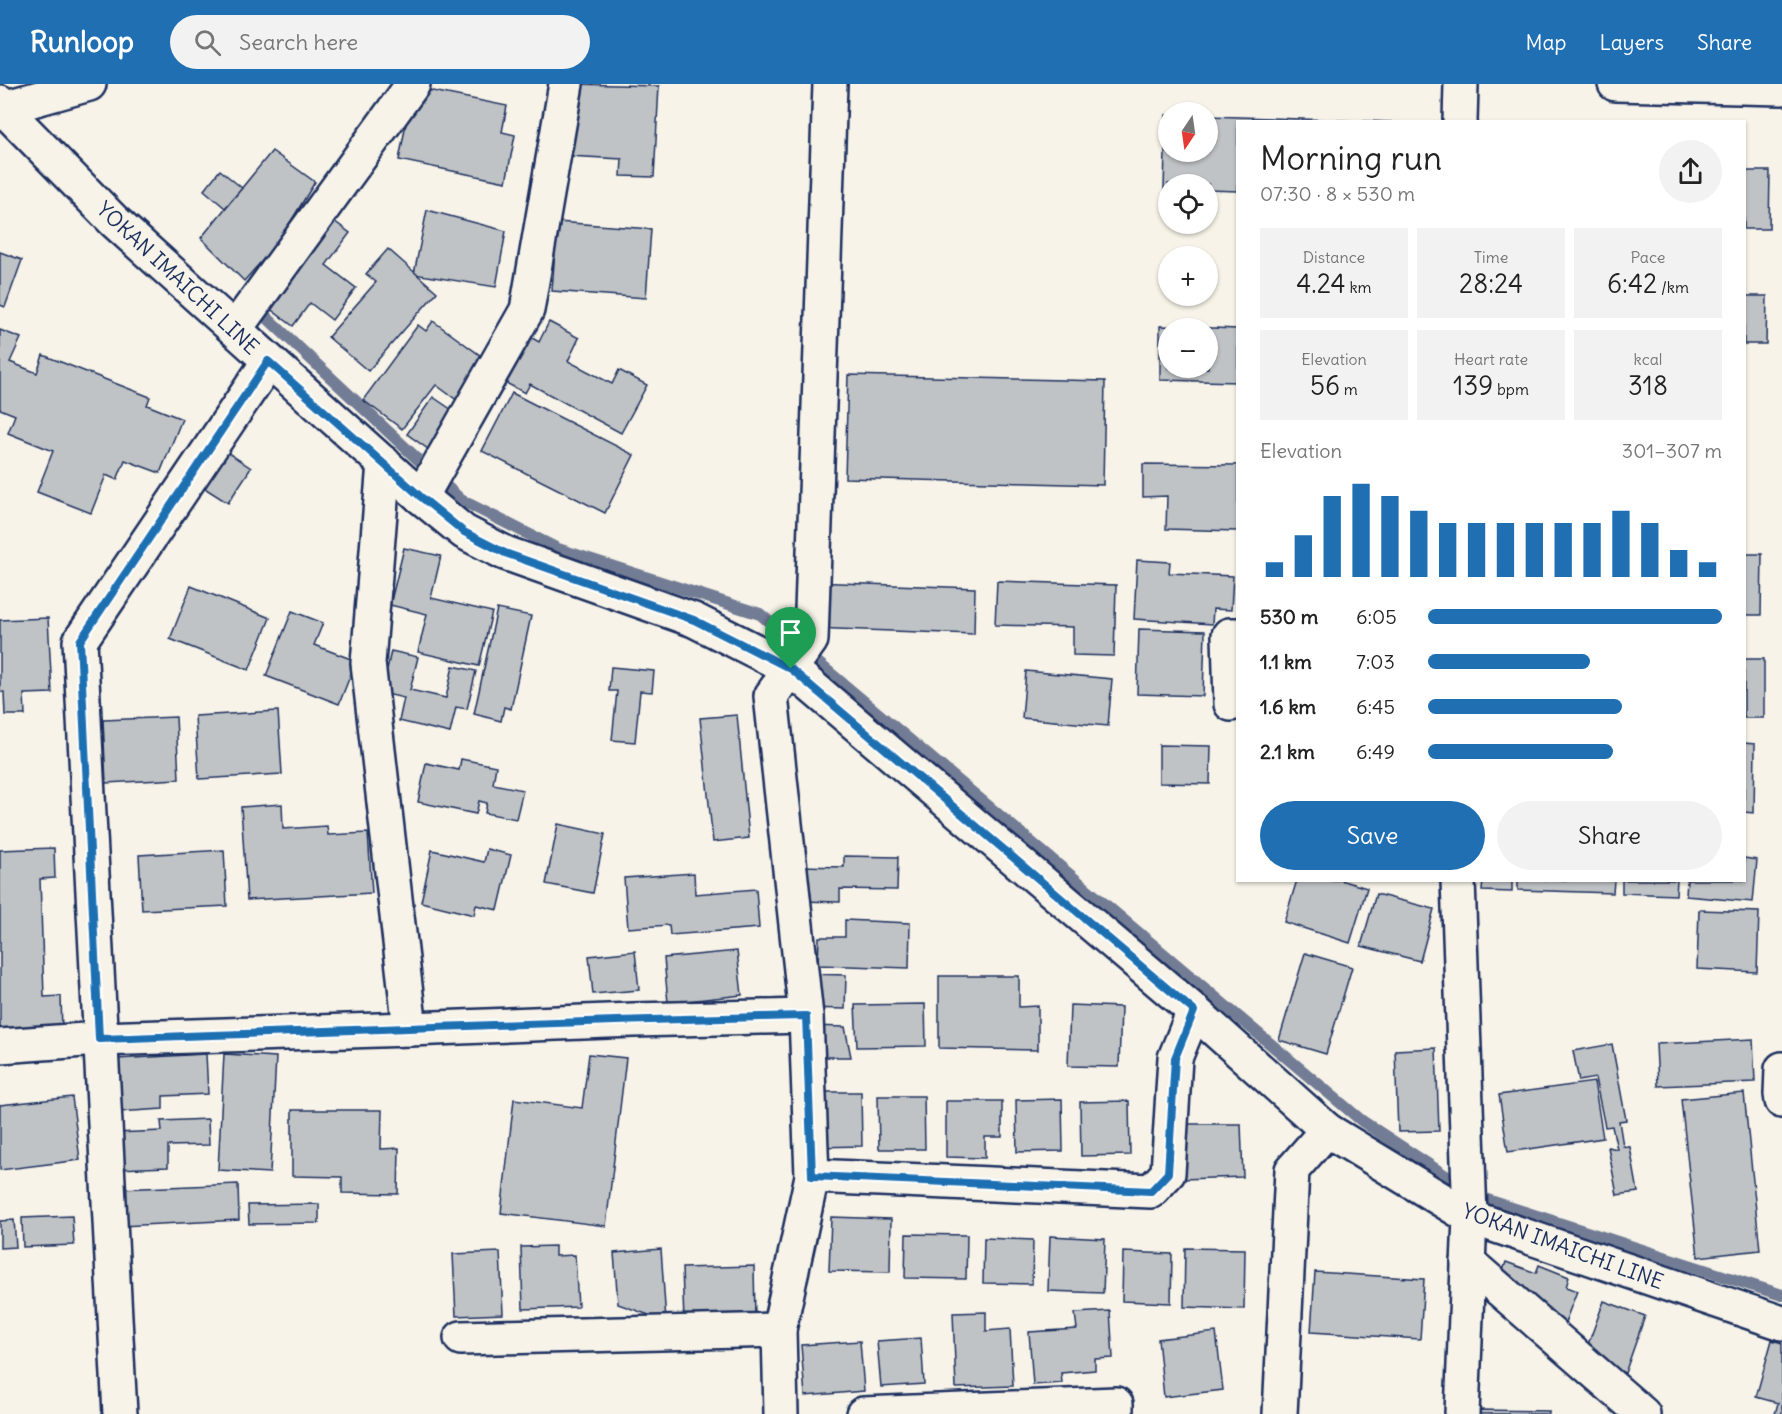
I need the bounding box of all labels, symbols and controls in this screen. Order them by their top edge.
search box [170,15,590,69]
text: Runloop [30,24,134,60]
icon: search [191,26,224,59]
text: Search here [239,28,358,56]
text: Map [1526,29,1566,56]
text: Layers [1599,29,1664,56]
text: Share [1697,29,1752,56]
north arrow [1158,102,1218,162]
map controls [1158,102,1218,378]
text: Morning run [1260,137,1442,179]
button: share [1659,140,1722,203]
button: locate [1158,174,1218,234]
text: 07:30 · 8 × 530 m [1260,181,1415,206]
street label: YOKAN IMAICHI LINE [91,196,265,360]
button: + [1158,246,1218,306]
text: Distance [1303,247,1365,267]
text: Time [1474,247,1508,267]
text: Pace [1631,247,1665,267]
text: 4.24 [1296,267,1346,300]
text: 28:24 [1459,267,1523,300]
text: 6:42 [1607,267,1657,300]
text: km [1346,277,1372,297]
text: /km [1657,277,1689,297]
button: − [1158,318,1218,378]
text: Elevation [1301,349,1367,369]
text: Heart rate [1454,349,1528,369]
text: kcal [1634,349,1662,369]
text: 56 [1310,369,1340,402]
text: 139 [1453,369,1493,402]
text: 318 [1628,369,1668,402]
text: m [1340,379,1358,399]
text: bpm [1493,379,1529,399]
text: Elevation [1260,438,1342,463]
text: 301–307 m [1622,438,1722,463]
text: 530 m [1260,604,1318,629]
text: 6:05 [1356,604,1397,629]
pin [765,607,816,669]
icon: arrive [774,616,807,649]
text: 1.1 km [1260,649,1312,674]
text: 7:03 [1356,649,1395,674]
text: 1.6 km [1260,694,1316,719]
text: 6:45 [1356,694,1395,719]
text: 2.1 km [1260,739,1315,764]
text: 6:49 [1356,739,1395,764]
button: Save [1260,801,1485,870]
button: Share [1497,801,1722,870]
street label: YOKAN IMAICHI LINE [1459,1197,1667,1295]

